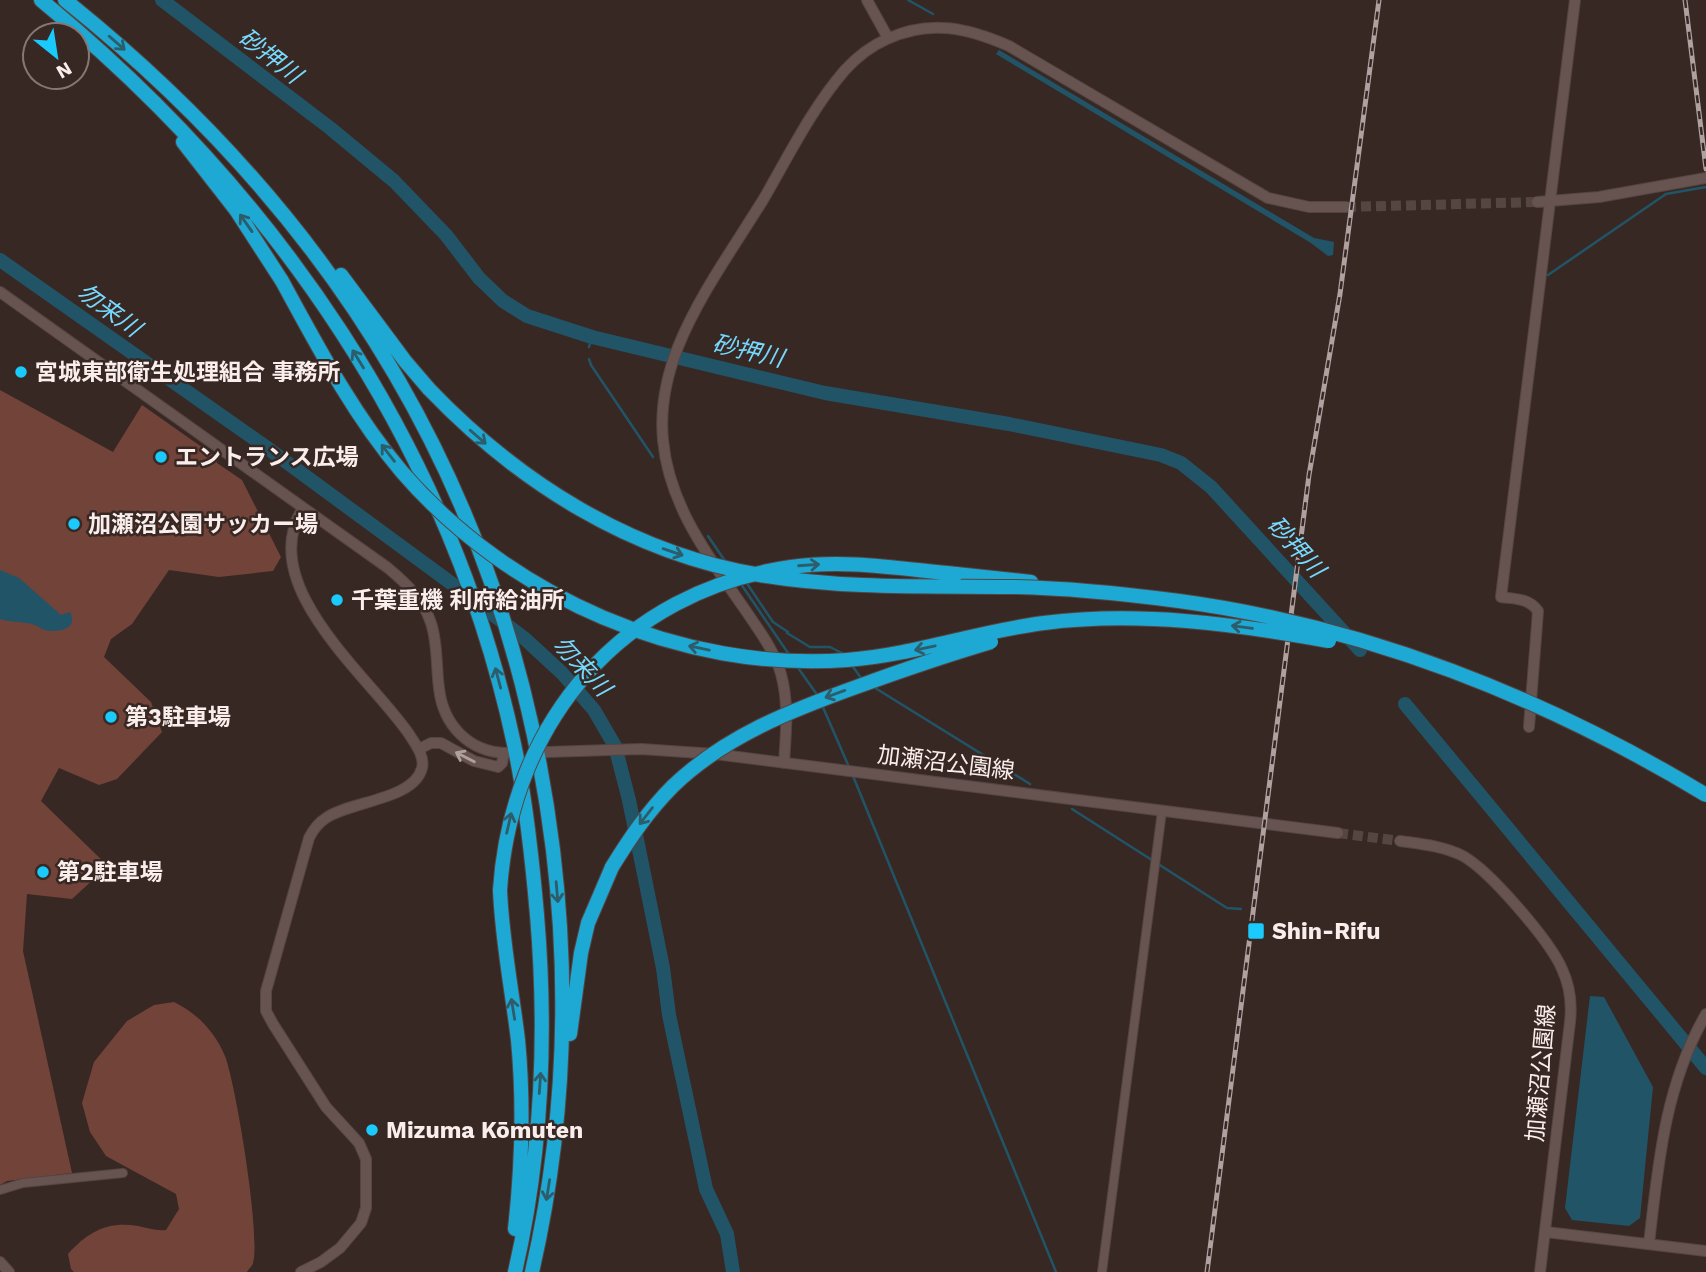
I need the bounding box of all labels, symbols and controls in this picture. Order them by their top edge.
north arrow [21,21,91,91]
water label: 砂押川 [233,23,309,91]
one-way arrow [108,35,126,51]
text: N [52,57,76,84]
one-way arrow [239,214,253,234]
water label: 勿来川 [72,278,149,344]
water label: 砂押川 [710,329,789,373]
one-way arrow [351,349,365,369]
place label: 宮城東部衛生処理組合 事務所 [35,359,341,386]
marker: 宮城東部衛生処理組合 事務所 [13,364,29,380]
one-way arrow [469,429,487,445]
place label: エントランス広場 [175,444,359,471]
one-way arrow [380,445,395,463]
marker: エントランス広場 [153,449,169,465]
place label: 加瀬沼公園サッカー場 [88,511,318,538]
water label: 砂押川 [1262,511,1333,585]
marker: 加瀬沼公園サッカー場 [66,516,82,532]
one-way arrow [661,547,683,559]
one-way arrow [798,558,820,571]
place label: 千葉重機 利府給油所 [351,587,565,614]
marker: 千葉重機 利府給油所 [329,592,345,608]
one-way arrow [1231,620,1254,633]
water label: 勿来川 [547,630,619,704]
one-way arrow [688,641,711,655]
one-way arrow [914,641,937,655]
one-way arrow [491,667,504,690]
one-way arrow [824,689,846,702]
place label: 第3駐車場 [125,704,231,731]
marker: 第3駐車場 [103,709,119,725]
street label: 加瀬沼公園線 [876,741,1016,785]
one-way arrow [455,749,476,763]
one-way arrow [639,806,654,825]
one-way arrow [503,812,516,835]
place label: 第2駐車場 [57,859,163,886]
marker: 第2駐車場 [35,864,51,880]
one-way arrow [551,880,564,903]
place label: Shin-Rifu [1272,918,1380,945]
marker: Shin-Rifu [1246,921,1266,941]
one-way arrow [506,998,519,1021]
street label: 加瀬沼公園線 [1522,1003,1560,1143]
one-way arrow [534,1072,547,1095]
place label: Mizuma Kōmuten [386,1117,583,1144]
marker: Mizuma Kōmuten [364,1122,380,1138]
one-way arrow [541,1178,554,1201]

